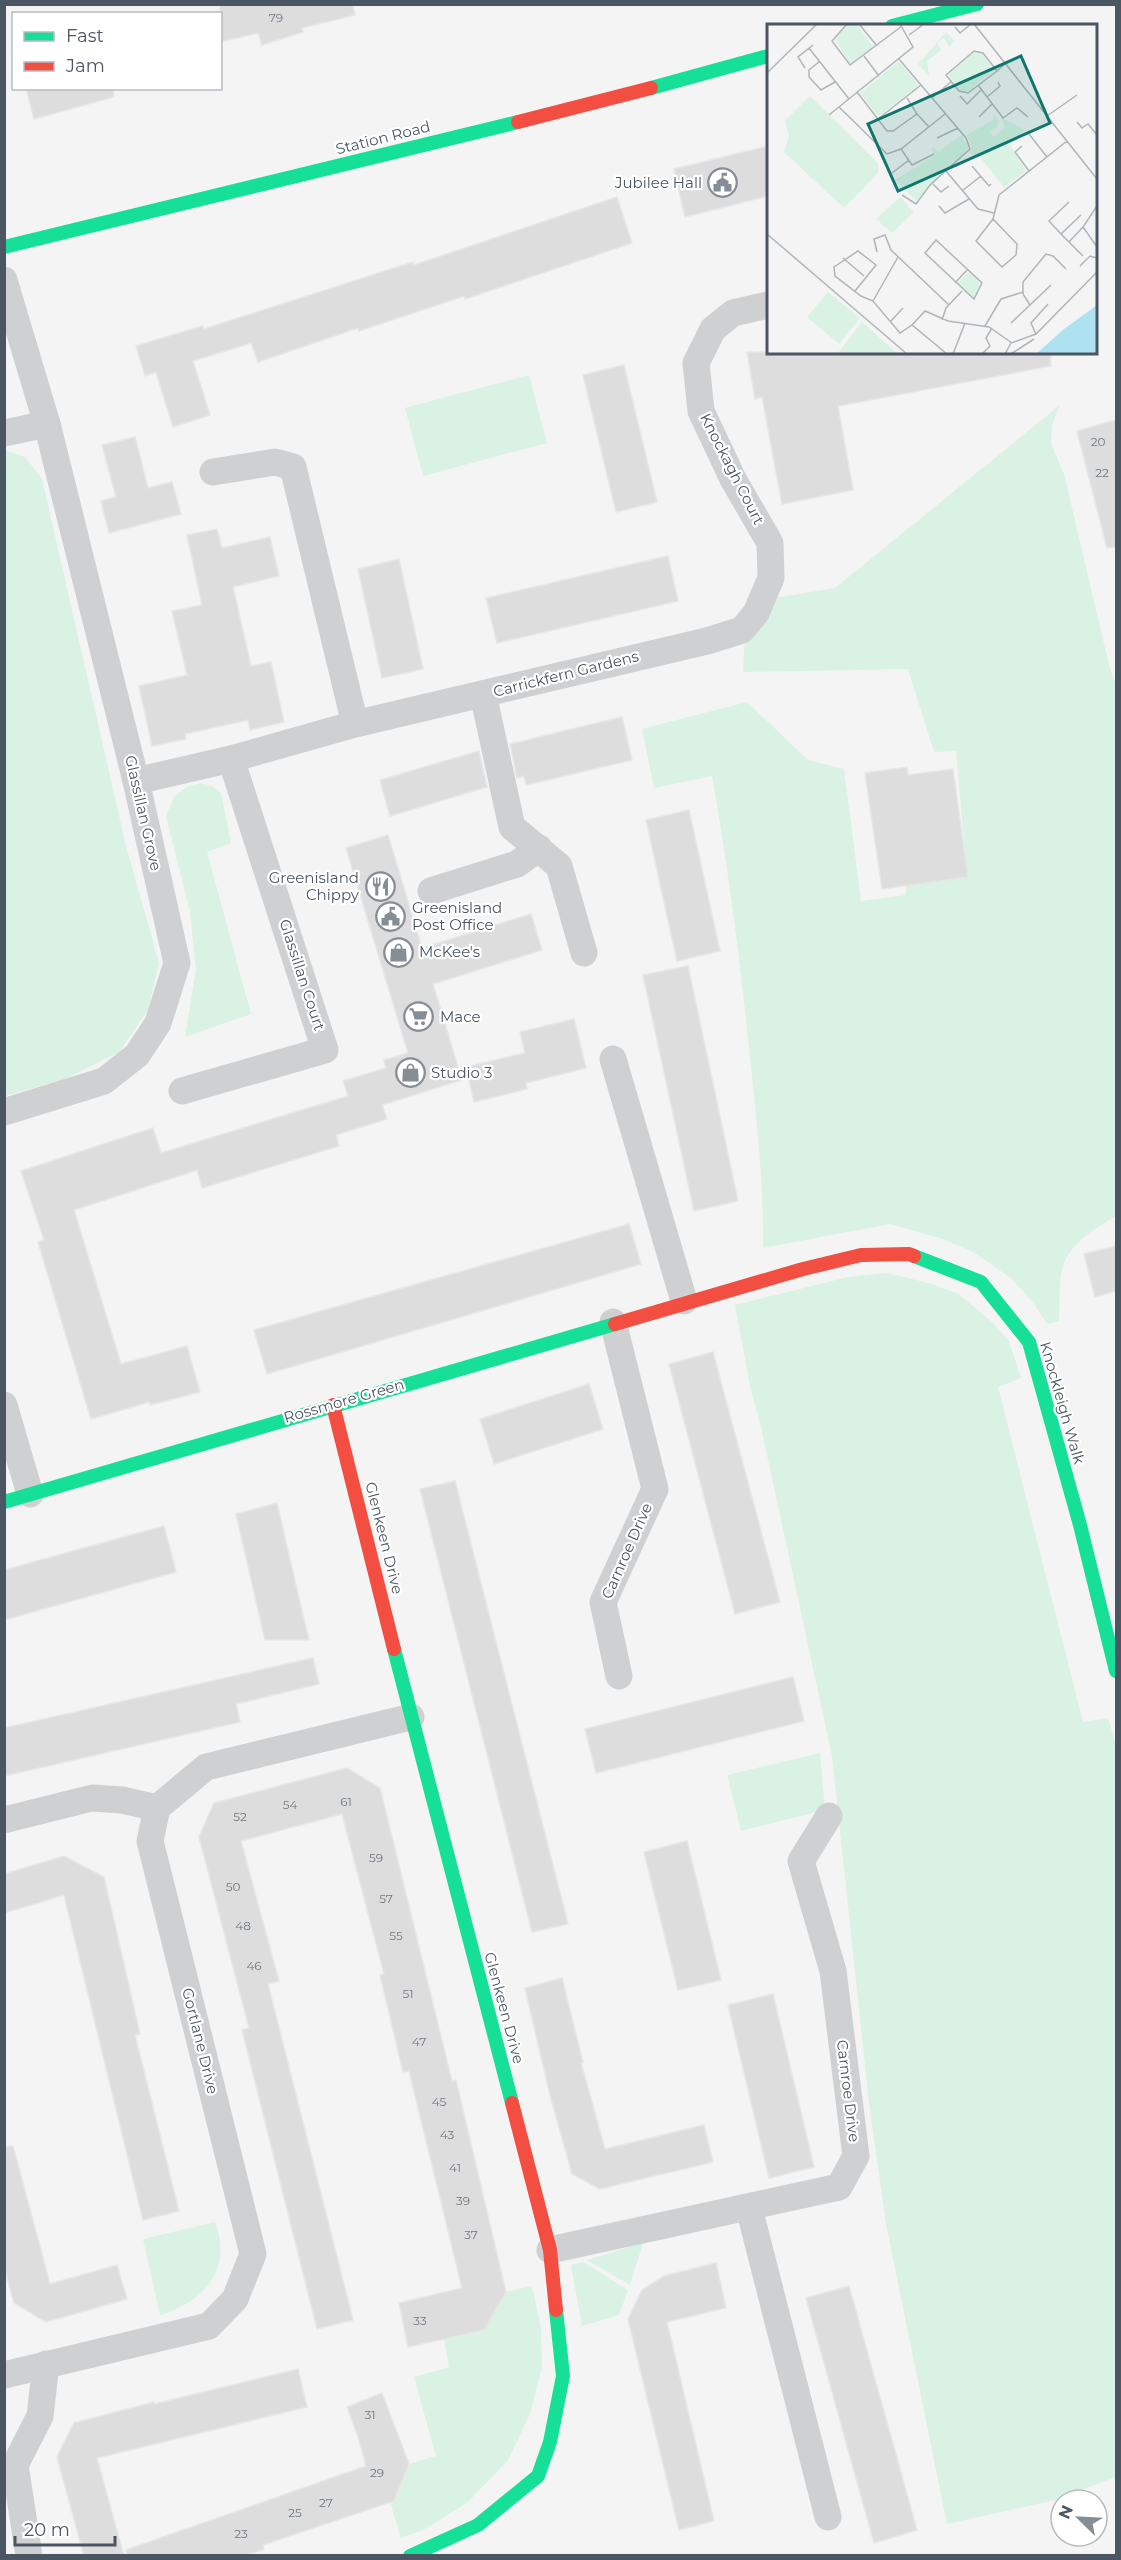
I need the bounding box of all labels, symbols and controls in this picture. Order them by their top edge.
house number: 79 [269,10,283,25]
legend [12,12,222,90]
inset map [767,24,1097,354]
text: Fast [66,25,104,47]
text: Jam [65,55,105,77]
street label: Station Road [334,117,432,158]
public building icon: Jubilee Hall [707,167,739,199]
place label: Jubilee Hall [614,173,702,192]
street label: Knockagh Court [696,410,769,528]
house number: 20 [1091,434,1105,449]
house number: 22 [1095,465,1109,480]
street label: Carrickfern Gardens [491,646,641,701]
street label: Glassillan Grove [121,753,166,872]
place label: Greenisland Chippy [269,868,360,904]
restaurant icon: Greenisland Chippy [364,871,396,903]
place label: Greenisland Post Office [412,898,502,934]
public building icon: Greenisland Post Office [375,901,407,933]
street label: Glassillan Court [275,917,329,1033]
shop icon: McKee's [382,936,414,968]
place label: McKee's [419,942,480,961]
supermarket icon: Mace [403,1001,435,1033]
place label: Mace [440,1007,481,1026]
shop icon: Studio 3 [394,1057,426,1089]
place label: Studio 3 [431,1063,492,1082]
street label: Knockleigh Walk [1036,1339,1089,1466]
street label: Rossmore Green [281,1374,406,1427]
street label: Glenkeen Drive [361,1480,408,1596]
street label: Carnroe Drive [597,1500,656,1602]
house number: 61 [340,1794,352,1809]
house number: 54 [283,1797,297,1812]
house number: 52 [233,1809,247,1824]
house number: 59 [369,1850,383,1865]
house number: 50 [226,1879,240,1894]
house number: 57 [379,1891,393,1906]
house number: 48 [235,1918,251,1933]
house number: 55 [389,1928,403,1943]
street label: Glenkeen Drive [480,1950,529,2066]
house number: 46 [246,1958,262,1973]
street label: Gortlane Drive [178,1986,223,2096]
house number: 51 [402,1986,414,2001]
house number: 47 [412,2034,426,2049]
street label: Carnroe Drive [833,2039,864,2143]
house number: 45 [432,2094,447,2109]
house number: 43 [440,2127,454,2142]
house number: 41 [449,2160,461,2175]
house number: 39 [456,2193,470,2208]
house number: 37 [464,2227,478,2242]
house number: 33 [413,2313,427,2328]
house number: 31 [364,2407,376,2422]
house number: 29 [370,2465,384,2480]
north arrow [1049,2488,1109,2548]
house number: 27 [319,2495,333,2510]
text: N [1054,2502,1077,2522]
house number: 25 [288,2505,302,2520]
scale bar [15,2509,116,2547]
text: 20 m [24,2519,70,2541]
house number: 23 [234,2526,248,2541]

